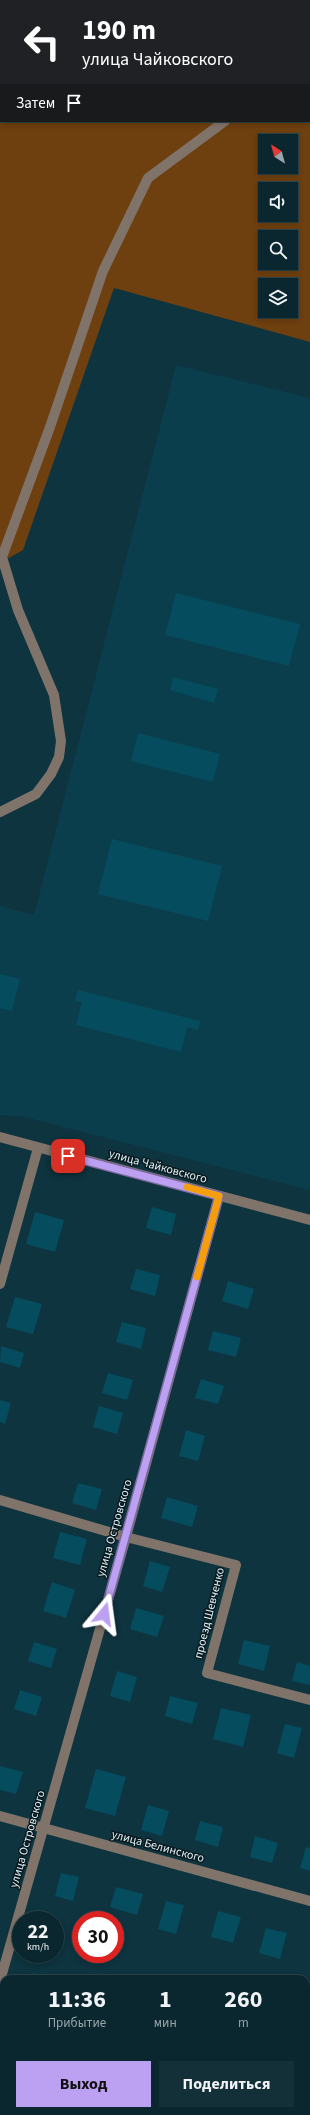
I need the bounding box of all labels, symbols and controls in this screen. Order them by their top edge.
text: 190 m [82,10,156,50]
icon: left [16,16,68,68]
text: улица Чайковского [82,47,233,72]
icon: arrive [63,92,85,114]
text: Затем [16,93,55,114]
north arrow [258,134,298,174]
map controls [258,134,298,318]
button: sound [258,182,298,222]
button: search [258,230,298,270]
button: layers [258,278,298,318]
pin [51,1139,85,1173]
icon: arrive [57,1145,79,1167]
street label: улица Чайковского [107,1145,209,1188]
street label: улица Островского [92,1477,137,1579]
street label: проезд Шевченко [190,1566,229,1661]
position arrow [83,1593,125,1635]
street label: улица Островского [5,1788,50,1890]
street label: улица Белинского [110,1826,206,1867]
speed limit sign: 30 [72,1911,124,1963]
text: 22 [27,1918,49,1946]
text: km/h [27,1940,49,1954]
text: 11:36 [48,1982,106,2017]
text: 1 [159,1982,172,2017]
text: 260 [224,1982,262,2017]
text: Прибытие [48,2014,106,2032]
text: мин [154,2014,177,2032]
text: m [238,2014,249,2032]
button: Выход [16,2061,151,2107]
button: Поделиться [159,2061,294,2107]

